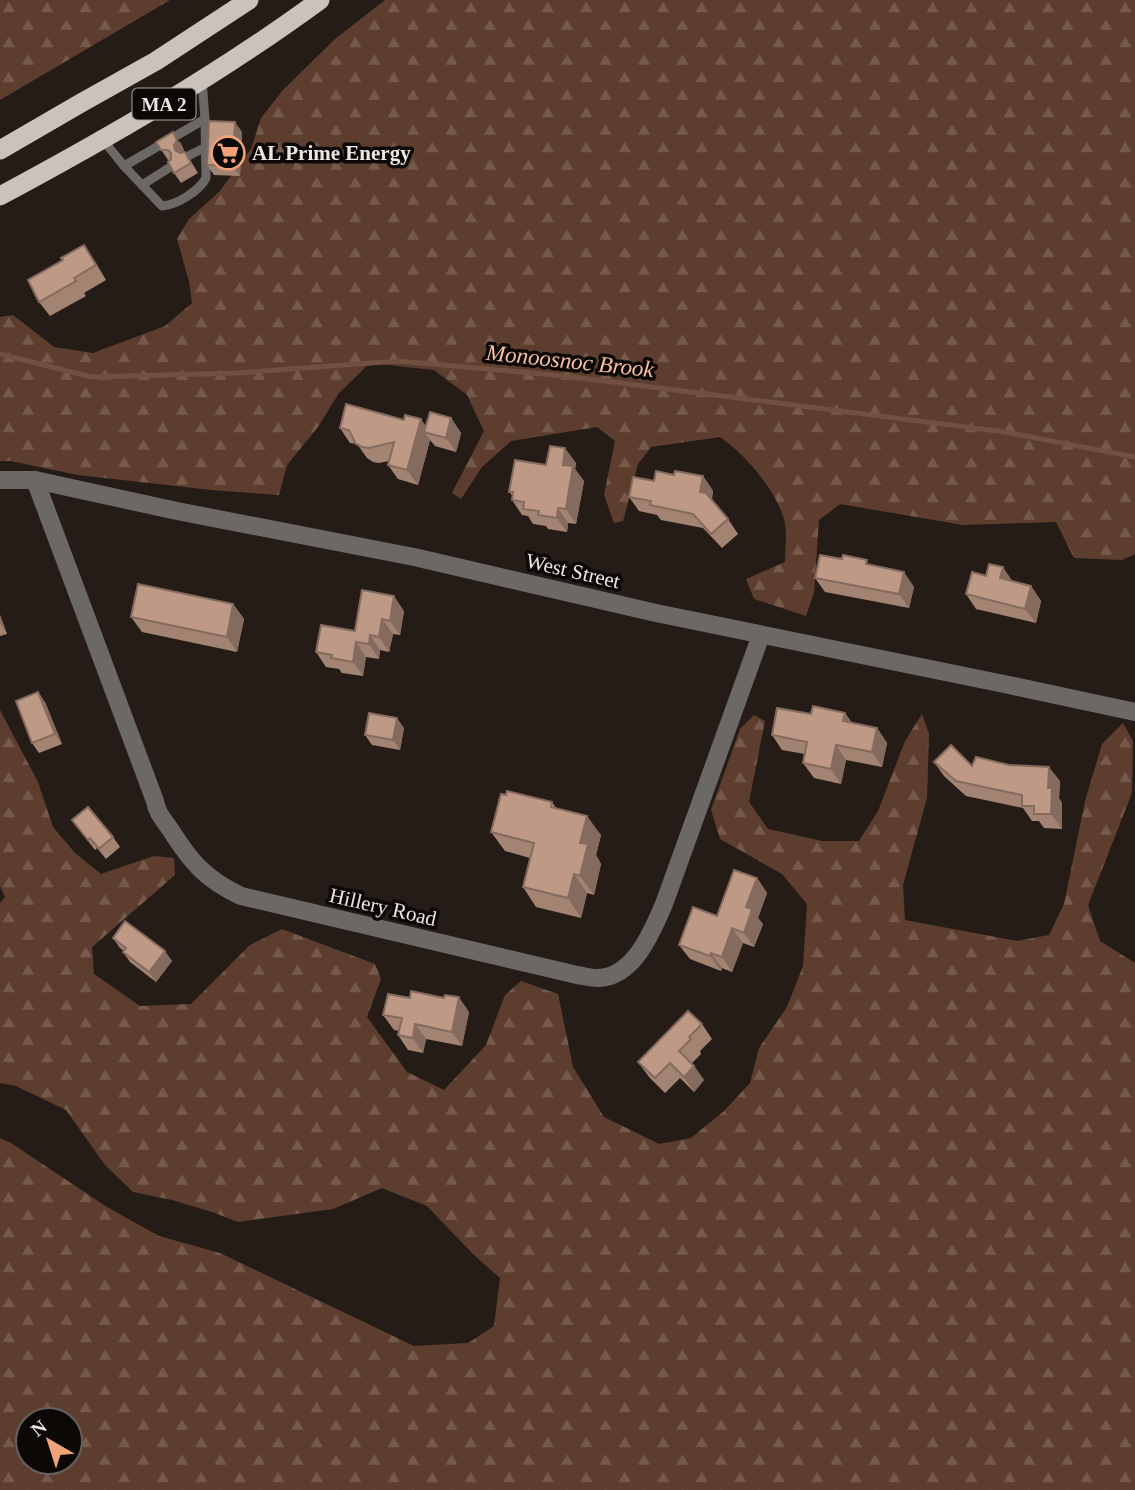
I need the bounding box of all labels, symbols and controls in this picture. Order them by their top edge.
road number: MA 2 [132,88,196,120]
supermarket icon: AL Prime Energy [209,134,247,172]
place label: AL Prime Energy [252,141,411,165]
water label: Monoosnoc Brook [484,340,656,382]
street label: West Street [524,549,622,593]
street label: Hillery Road [327,883,439,931]
north arrow [14,1406,84,1476]
text: N [27,1416,51,1441]

